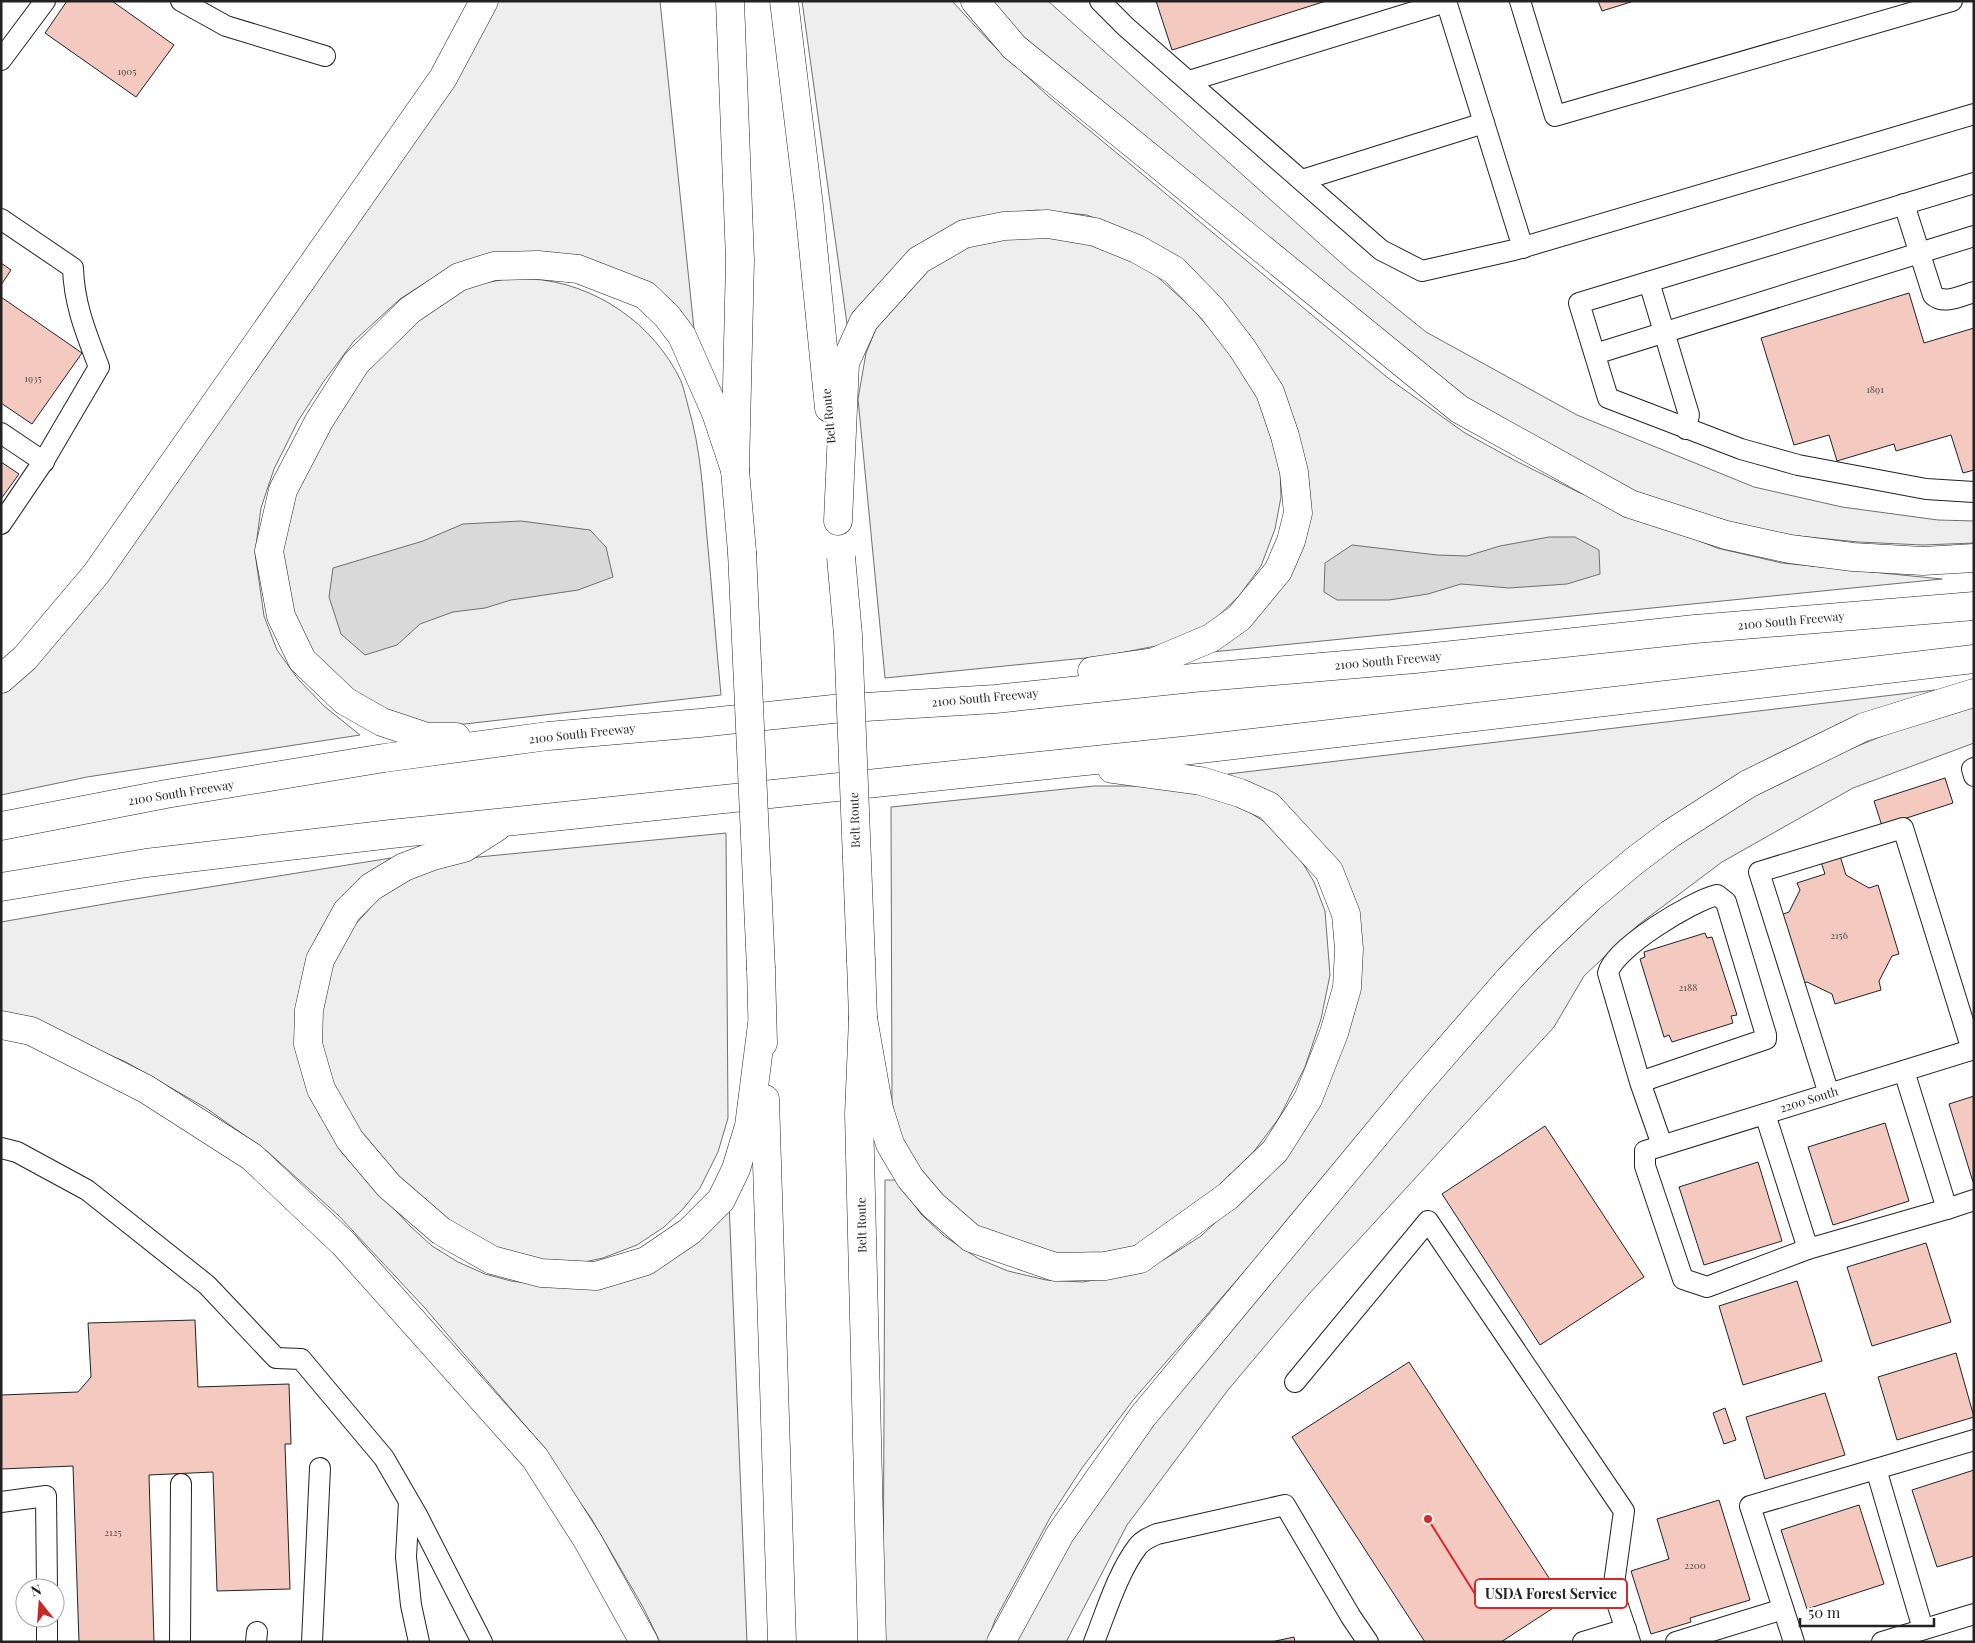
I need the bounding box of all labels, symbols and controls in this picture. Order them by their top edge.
house number: 1905 [118,64,136,78]
house number: 1935 [24,371,42,385]
house number: 1891 [1866,382,1884,396]
street label: Belt Route [818,388,838,445]
street label: 2100 South Freeway [1737,607,1845,633]
street label: 2100 South Freeway [1334,647,1442,673]
street label: 2100 South Freeway [931,684,1039,710]
street label: 2100 South Freeway [528,719,636,747]
street label: 2100 South Freeway [127,776,235,808]
street label: Belt Route [845,792,863,848]
house number: 2156 [1830,928,1848,942]
house number: 2188 [1679,980,1697,994]
street label: 2200 South [1778,1083,1840,1115]
street label: Belt Route [853,1197,869,1253]
house number: 2125 [104,1525,122,1539]
house number: 2200 [1684,1558,1706,1572]
north arrow [15,1578,65,1628]
callout: USDA Forest Service [1475,1579,1627,1608]
text: N [28,1580,44,1601]
text: USDA Forest Service [1485,1584,1617,1603]
scale bar [1800,1596,1934,1628]
text: 50 m [1808,1602,1841,1622]

